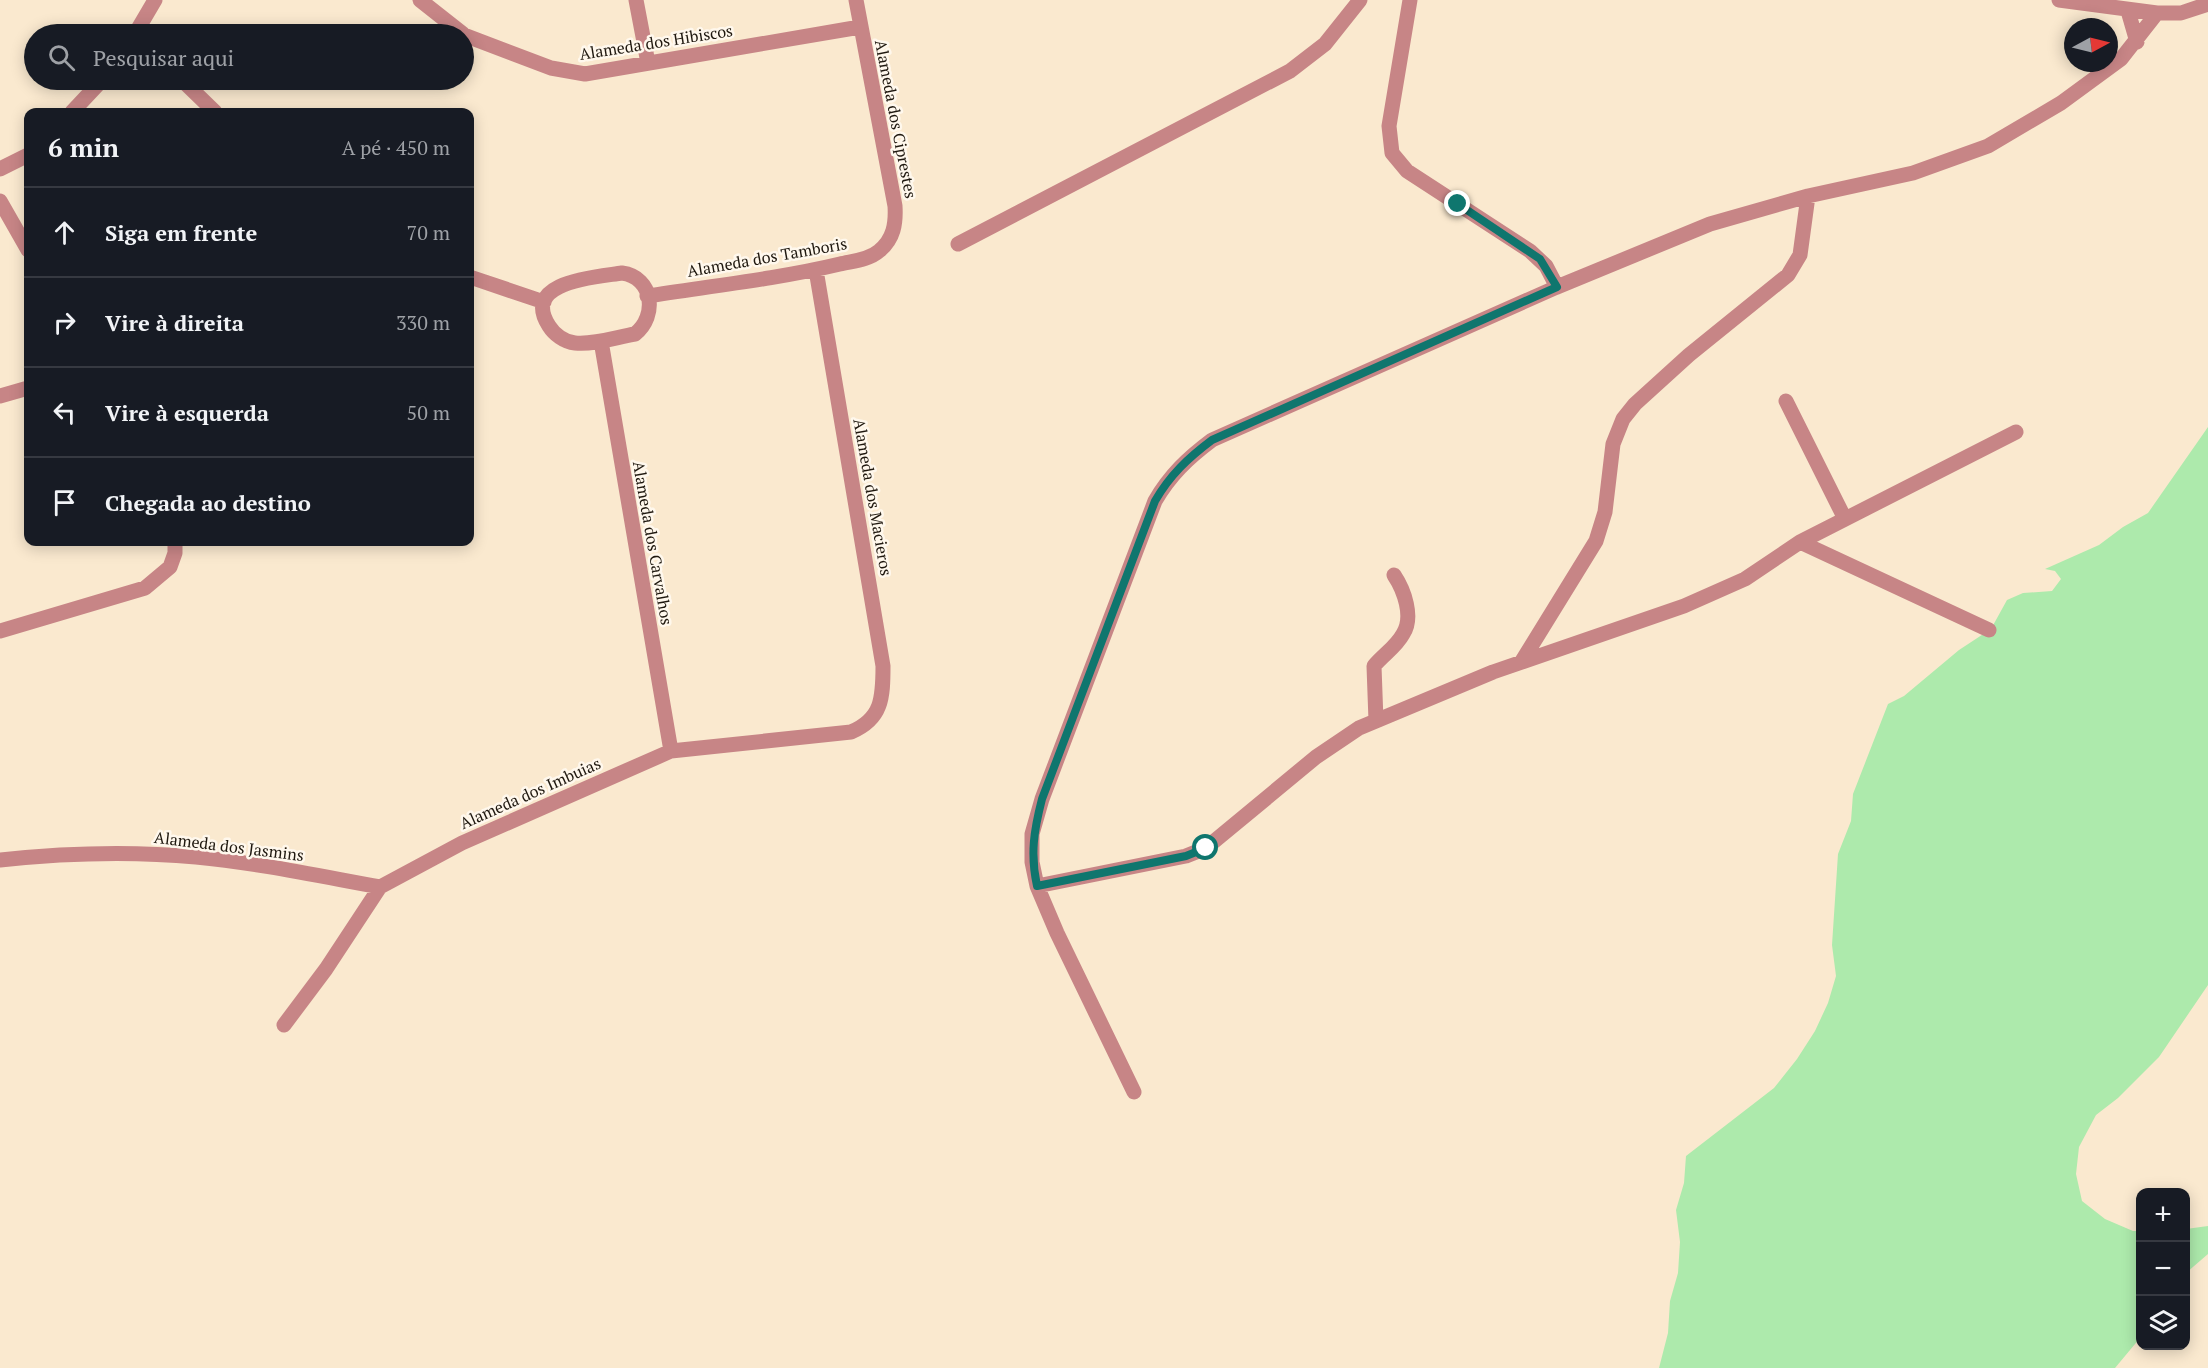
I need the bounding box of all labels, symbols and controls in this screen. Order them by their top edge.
north arrow [2064,18,2118,72]
street label: Alameda dos Hibiscos [578,19,734,65]
search box [24,24,474,90]
street label: Alameda dos Ciprestes [870,38,922,200]
icon: search [45,41,78,74]
text: Pesquisar aqui [93,43,234,72]
text: 6 min [48,130,119,164]
text: A pé · 450 m [342,134,450,161]
route end [1444,190,1470,216]
icon: ahead [48,216,81,249]
text: Siga em frente [105,218,257,247]
text: 70 m [407,219,450,246]
street label: Alameda dos Tamboris [685,232,849,282]
icon: right [48,306,81,339]
text: Vire à direita [105,308,244,337]
text: 330 m [396,309,450,336]
icon: left [48,396,81,429]
text: Vire à esquerda [105,398,269,427]
text: 50 m [407,399,450,426]
street label: Alameda dos Macieros [848,417,898,577]
street label: Alameda dos Carvalhos [628,459,678,627]
icon: arrive [48,486,81,519]
text: Chegada ao destino [105,488,311,517]
street label: Alameda dos Imbuias [456,752,604,834]
street label: Alameda dos Jasmins [153,826,305,866]
route start [1192,834,1218,860]
map controls [2136,1188,2190,1350]
button: + [2136,1188,2190,1242]
button: − [2136,1242,2190,1296]
button: layers [2136,1296,2190,1350]

